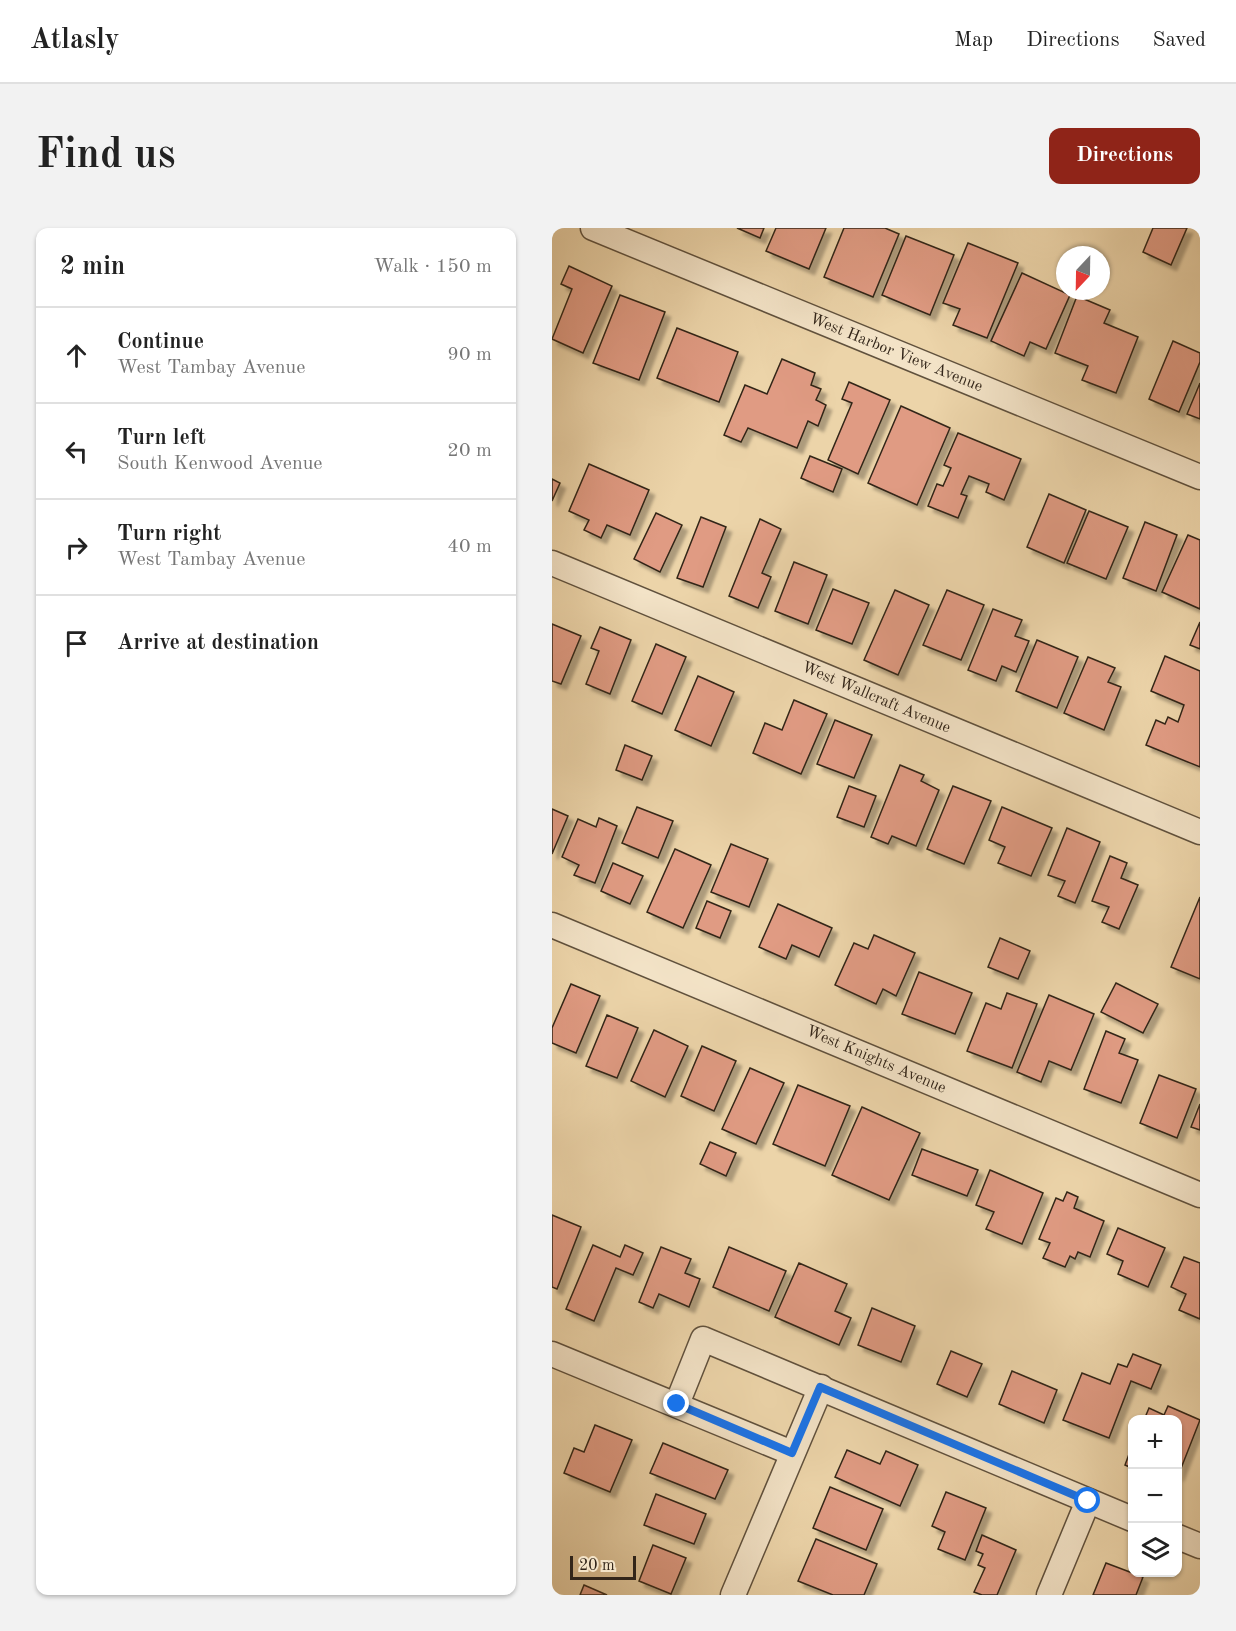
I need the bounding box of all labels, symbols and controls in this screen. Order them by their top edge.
text: Atlasly [30,27,120,55]
text: Map [954,30,993,51]
text: Directions [1026,30,1120,51]
text: Saved [1153,30,1206,51]
button: Directions [1049,128,1200,184]
text: Find us [36,135,175,177]
north arrow [1056,246,1110,300]
text: 2 min [60,254,125,280]
text: Walk · 150 m [373,257,492,277]
street label: West Harbor View Avenue [807,311,985,395]
text: Continue [117,331,204,353]
icon: ahead [60,339,93,372]
text: 90 m [447,345,492,365]
text: West Tambay Avenue [117,358,305,378]
text: Turn left [117,427,206,449]
icon: left [60,435,93,468]
text: 20 m [447,441,492,461]
text: South Kenwood Avenue [117,454,323,474]
text: Turn right [117,523,221,545]
icon: right [60,531,93,564]
text: 40 m [447,537,492,557]
text: West Tambay Avenue [117,550,305,570]
icon: arrive [60,627,93,660]
text: Arrive at destination [117,632,319,654]
street label: West Wallcraft Avenue [799,659,953,737]
street label: West Knights Avenue [804,1023,948,1097]
route end [663,1390,689,1416]
map controls [1128,1415,1182,1577]
button: + [1128,1415,1182,1469]
button: − [1128,1469,1182,1523]
route start [1074,1487,1100,1513]
button: layers [1128,1523,1182,1577]
scale bar [570,1553,636,1580]
text: 20 m [579,1558,615,1574]

